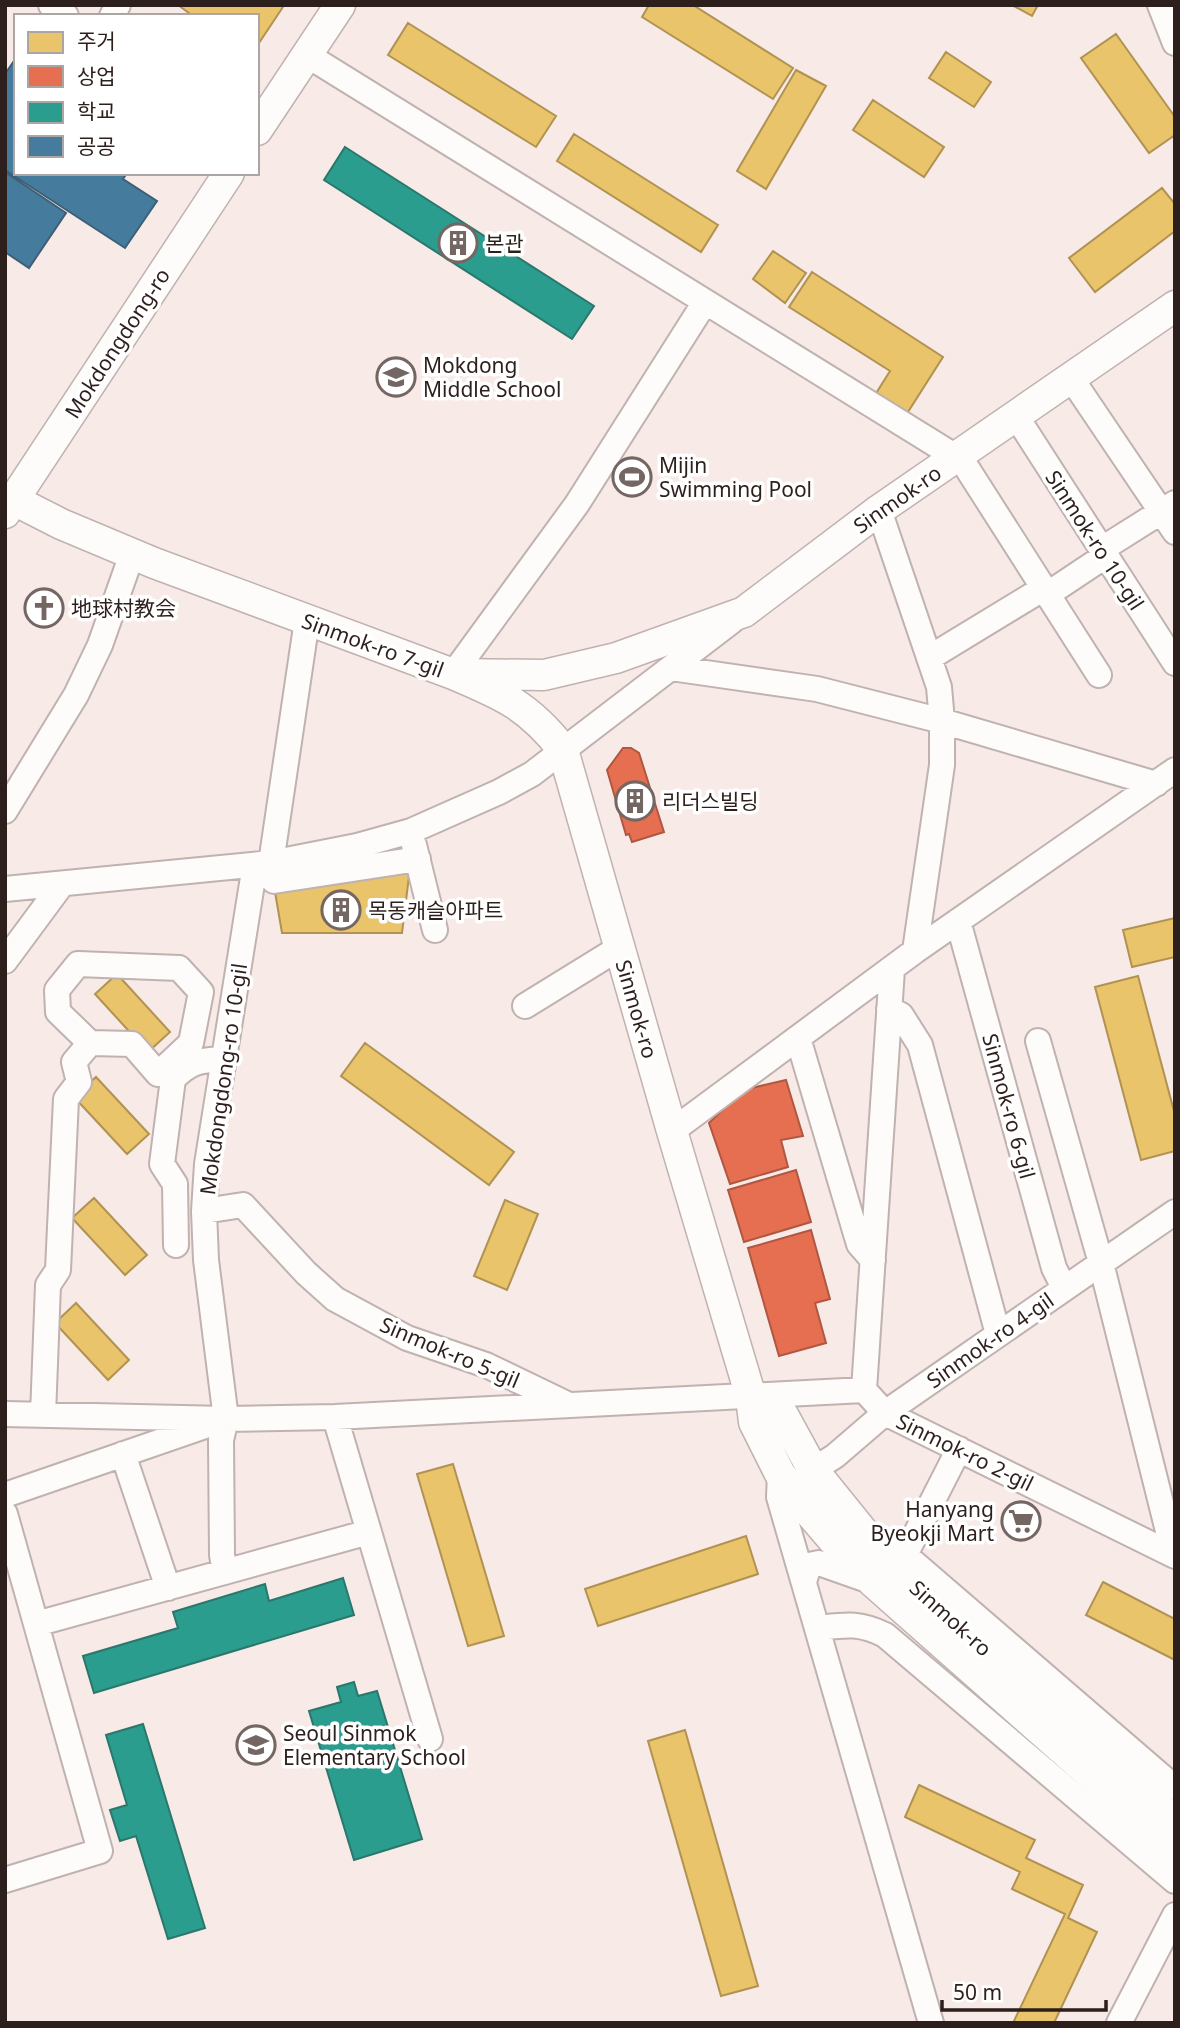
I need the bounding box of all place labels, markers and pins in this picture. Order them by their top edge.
building icon: 본관 [437,222,479,264]
place label: 본관 [485,229,524,257]
place label: Mokdong Middle School [423,351,561,403]
school or university icon: Mokdong Middle School [375,356,417,398]
place label: Mijin Swimming Pool [659,451,812,503]
sports icon: Mijin Swimming Pool [611,456,653,498]
church icon: 地球村教会 [23,587,65,629]
place label: 地球村教会 [71,594,176,622]
building icon: 리더스빌딩 [614,780,656,822]
place label: 리더스빌딩 [662,787,759,815]
building icon: 목동캐슬아파트 [320,889,362,931]
place label: 목동캐슬아파트 [368,896,503,924]
place label: Hanyang Byeokji Mart [870,1495,994,1547]
supermarket icon: Hanyang Byeokji Mart [1000,1500,1042,1542]
place label: Seoul Sinmok Elementary School [283,1719,466,1771]
school or university icon: Seoul Sinmok Elementary School [235,1724,277,1766]

